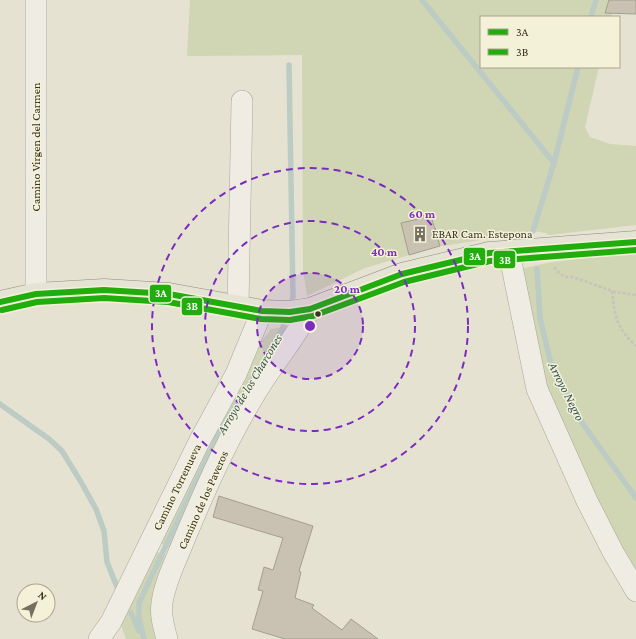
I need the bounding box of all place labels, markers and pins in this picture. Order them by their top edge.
building icon: EBAR Cam. Estepona [411,225,429,243]
place label: EBAR Cam. Estepona [432,227,533,241]
unlabelled marker [313,309,323,319]
centre of rings [303,319,317,333]

